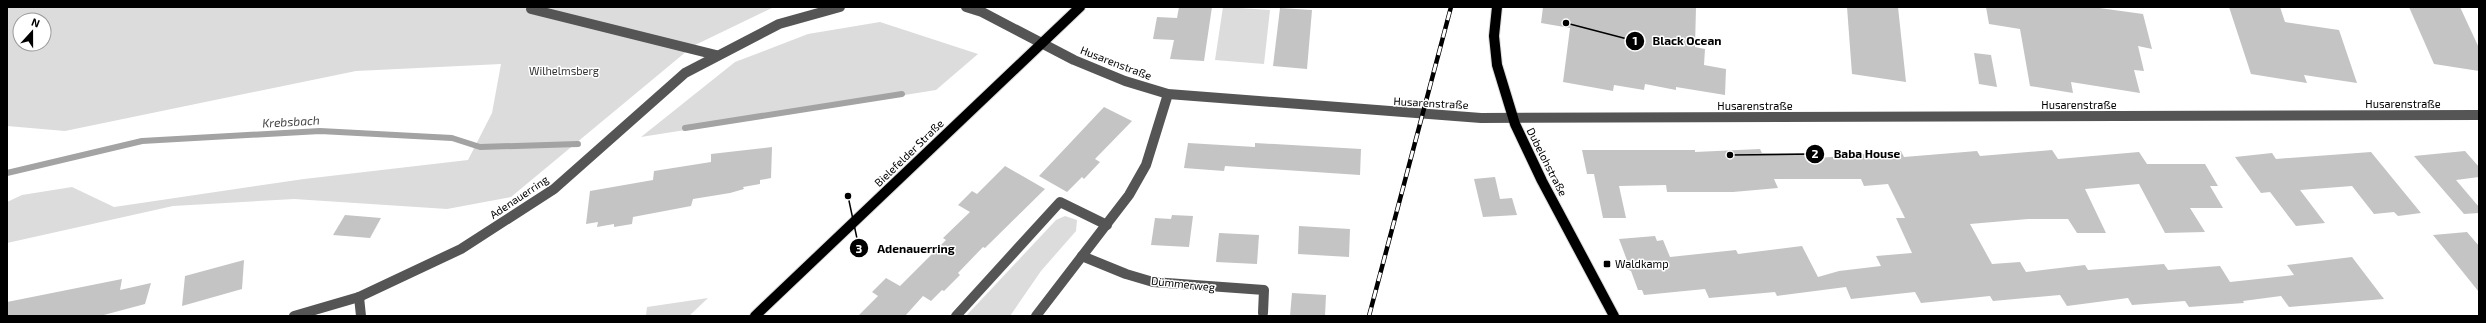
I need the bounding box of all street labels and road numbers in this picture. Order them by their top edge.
street label: Husarenstraße [1079,43,1154,82]
street label: Husarenstraße [1393,94,1469,111]
street label: Husarenstraße [2365,97,2441,110]
street label: Husarenstraße [2041,98,2117,111]
street label: Husarenstraße [1717,99,1793,112]
street label: Bielefelder Straße [871,116,946,189]
street label: Dubelohstraße [1525,125,1570,198]
street label: Adenauerring [487,172,550,221]
street label: Dümmerweg [1150,274,1216,293]

